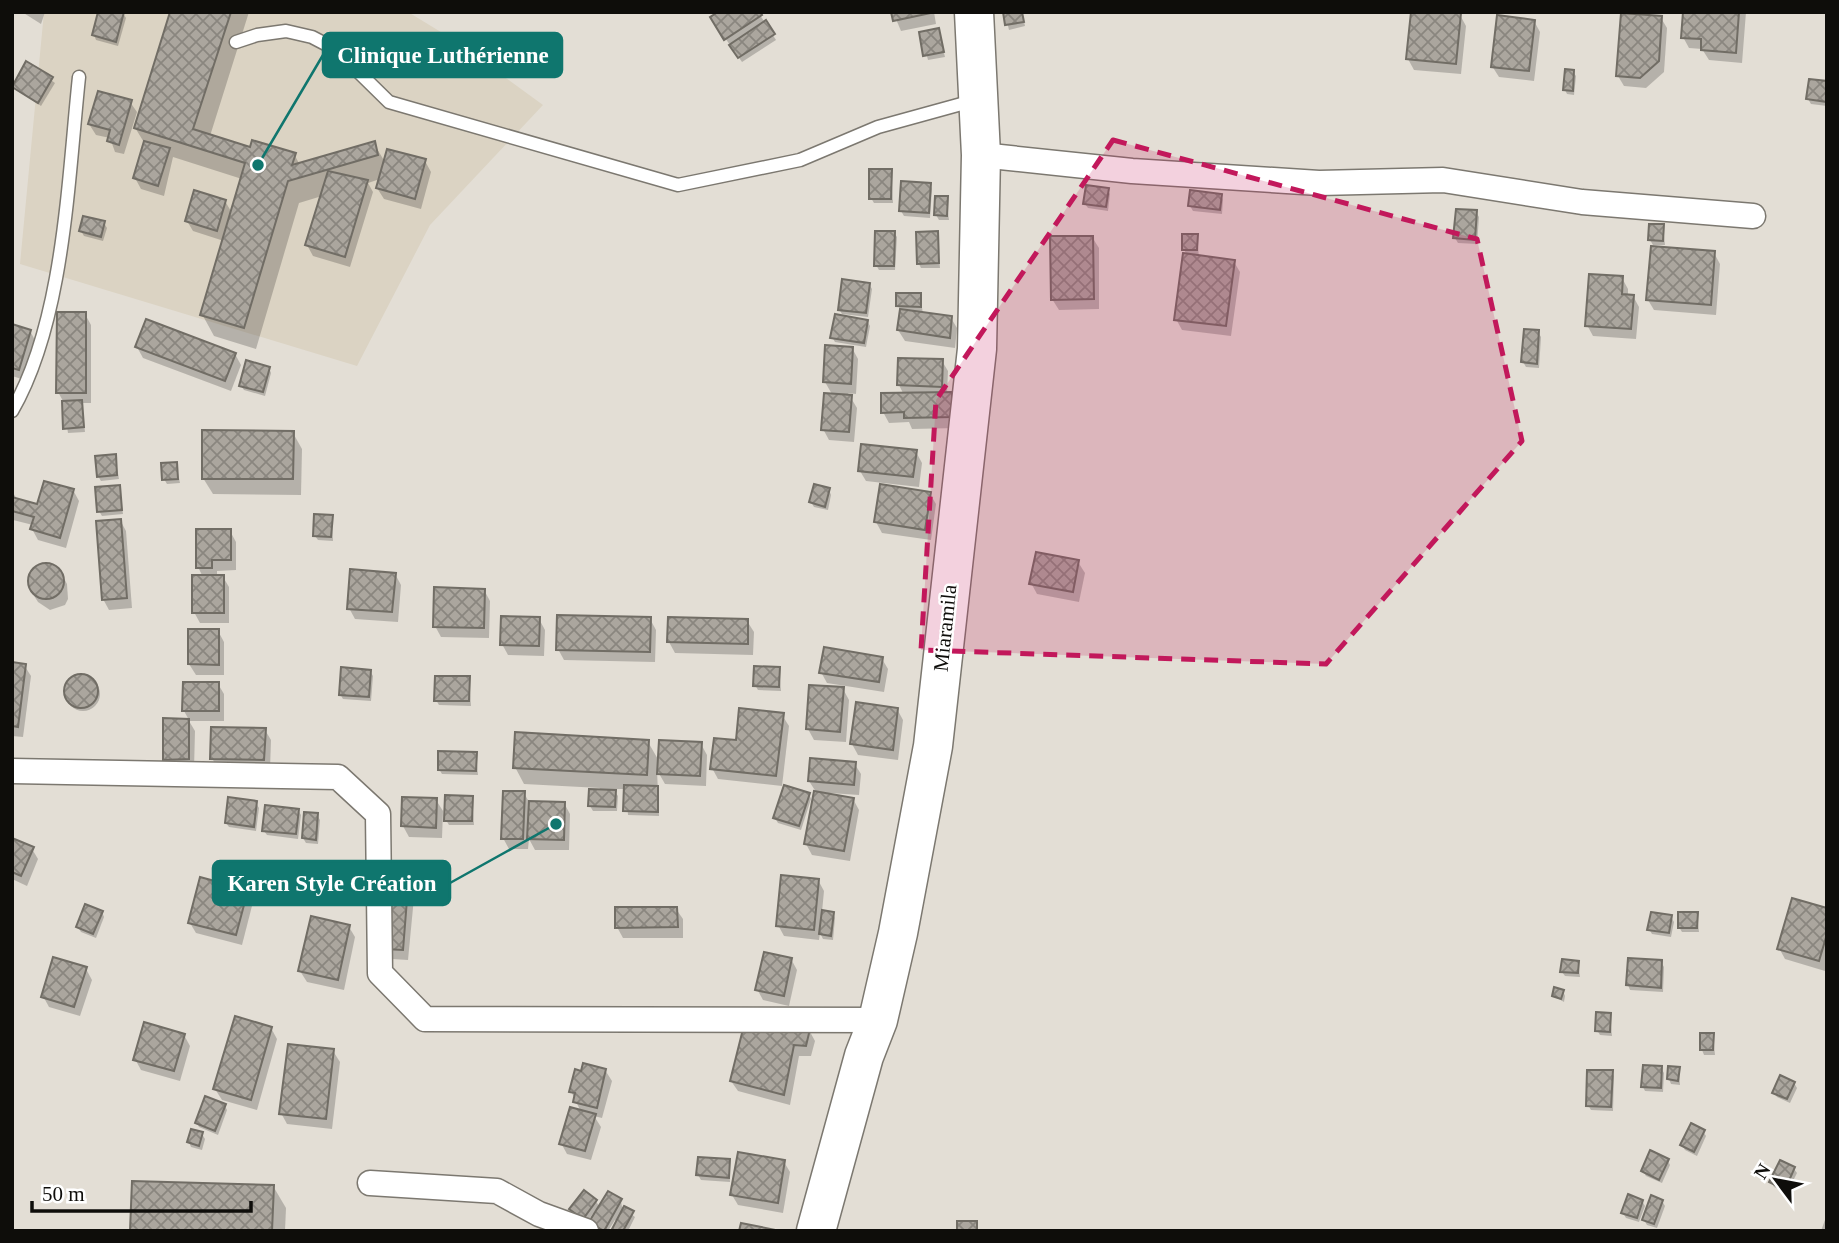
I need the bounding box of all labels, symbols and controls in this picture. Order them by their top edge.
callout: Clinique Luthérienne [323,33,562,77]
text: Clinique Luthérienne [337,43,549,68]
street label: Miaramila [928,583,962,673]
callout: Karen Style Création [213,861,450,905]
text: Karen Style Création [227,871,437,896]
north arrow [1741,1145,1811,1215]
text: N [1749,1160,1775,1183]
scale bar [32,1170,250,1214]
text: 50 m [42,1182,85,1206]

